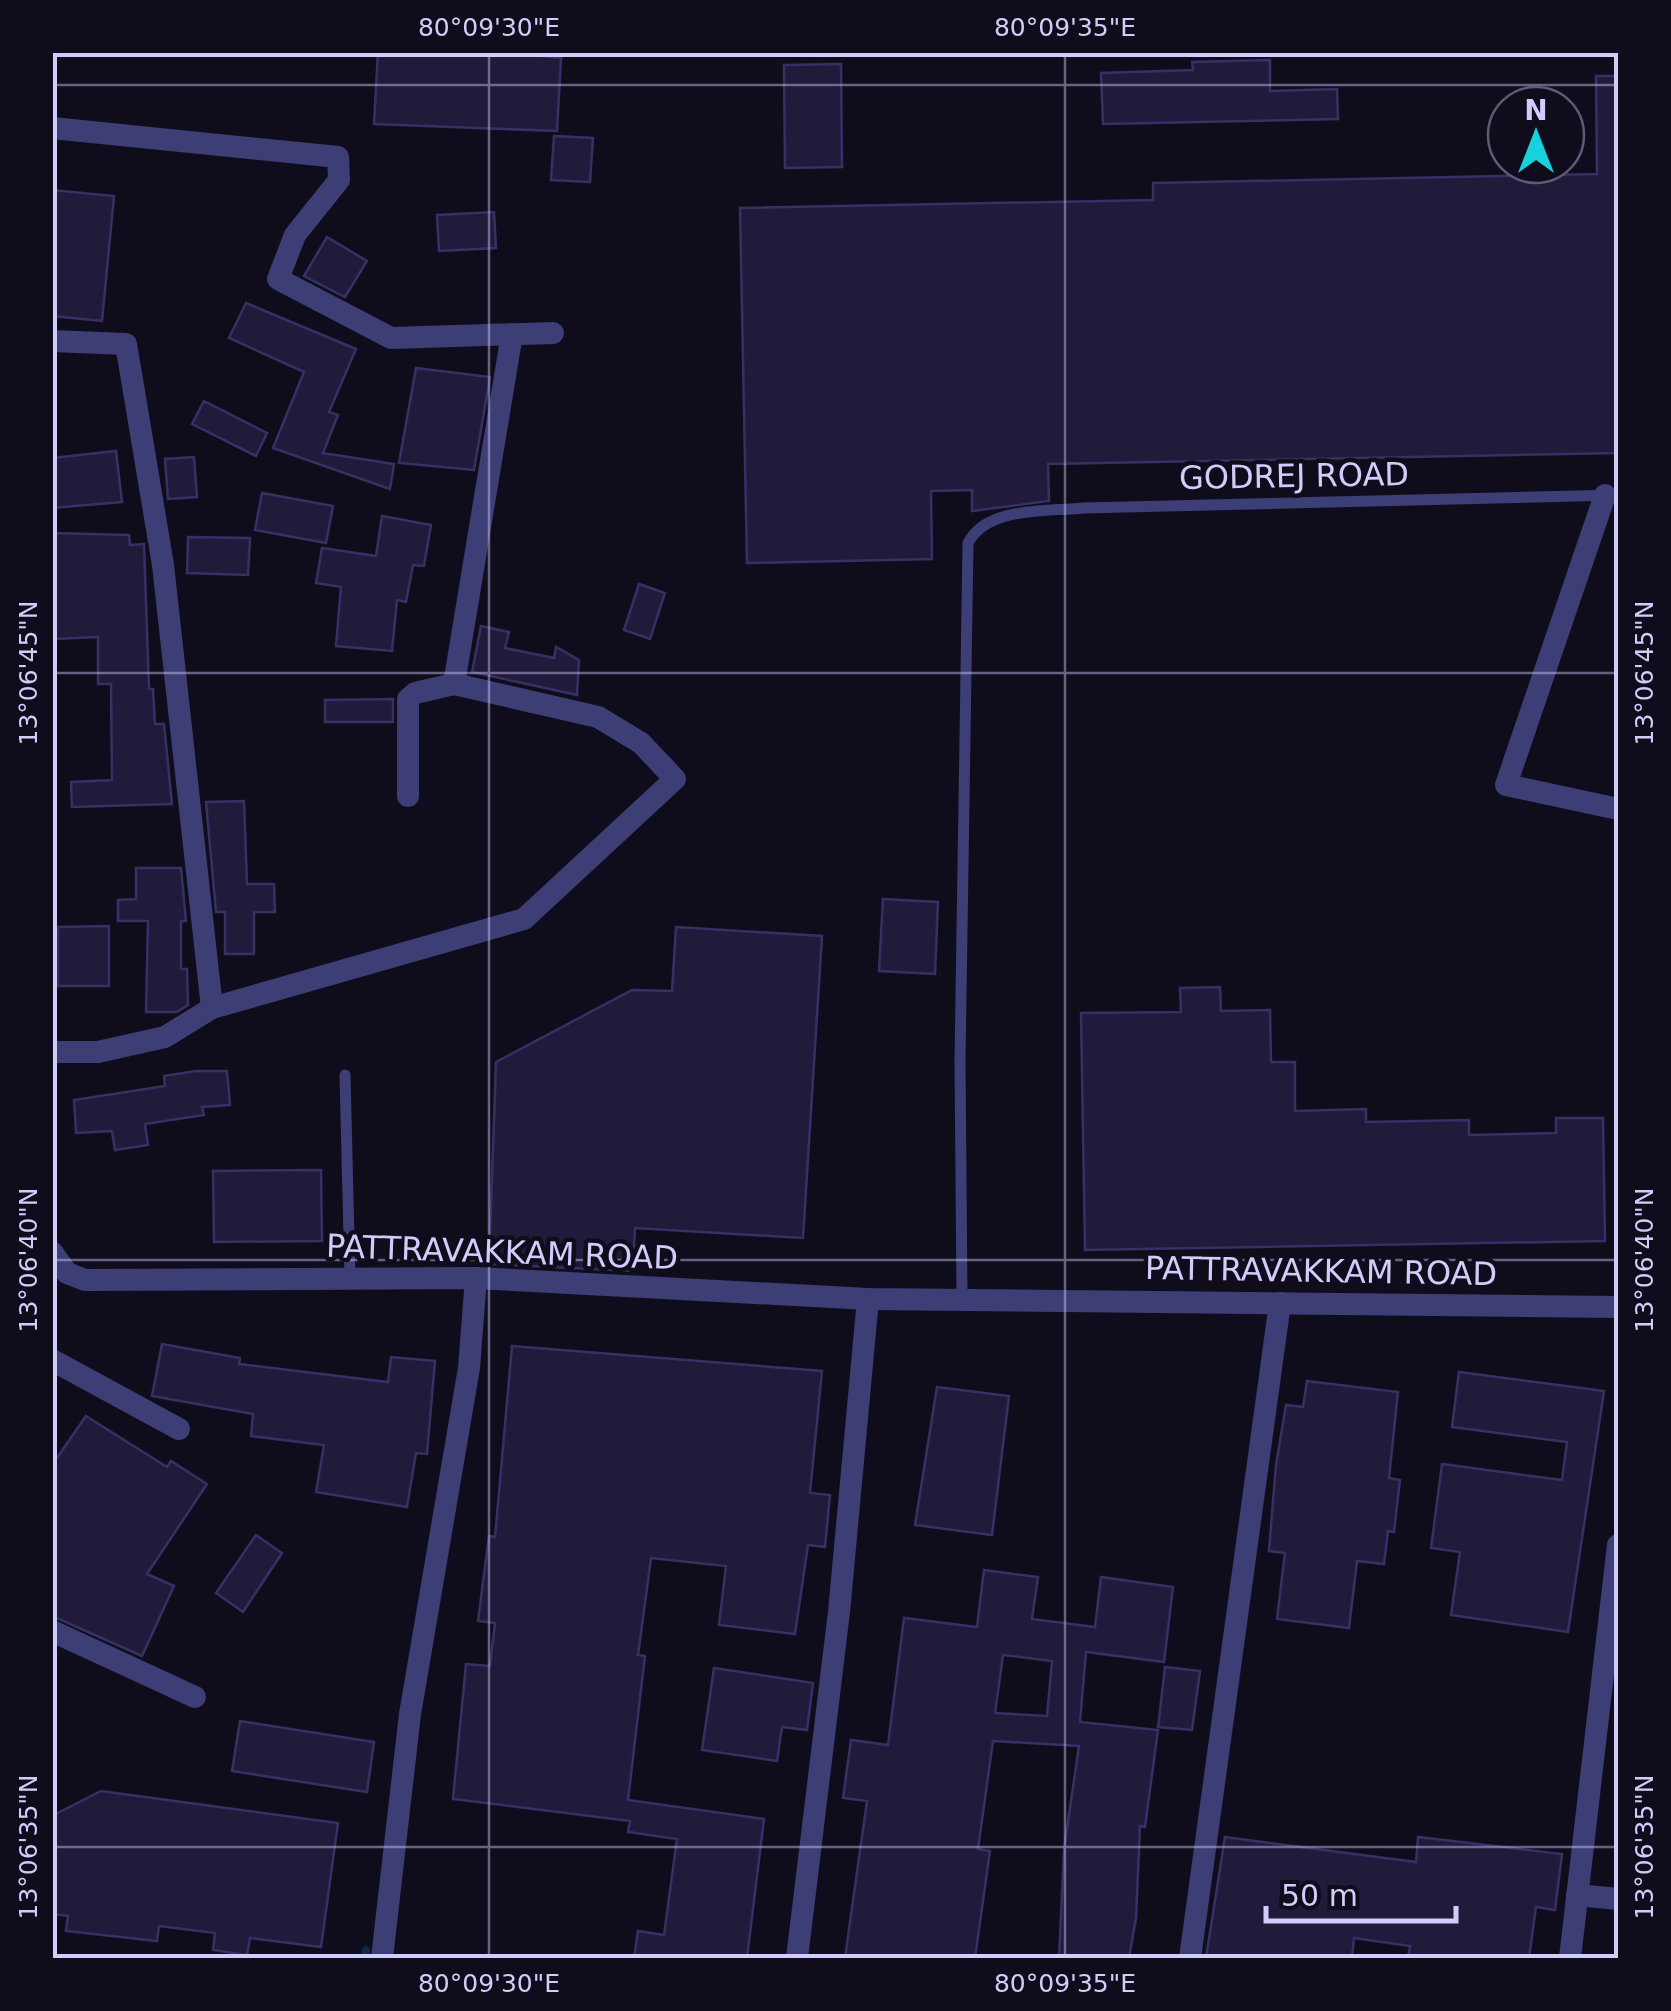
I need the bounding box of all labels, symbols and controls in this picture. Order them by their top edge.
text: 80°09'30"E [418,13,560,42]
text: 80°09'35"E [994,13,1136,42]
north arrow [1486,85,1586,185]
text: N [1524,94,1548,127]
street label: GODREJ ROAD [1179,455,1409,497]
text: 13°06'45"N [14,600,43,746]
text: 13°06'45"N [1630,600,1659,746]
text: 13°06'40"N [14,1187,43,1333]
text: 13°06'40"N [1630,1187,1659,1333]
street label: PATTRAVAKKAM ROAD [325,1227,679,1277]
street label: PATTRAVAKKAM ROAD [1145,1249,1497,1293]
text: 13°06'35"N [14,1774,43,1920]
text: 13°06'35"N [1630,1774,1659,1920]
scale bar [1266,1861,1456,1923]
text: 50 m [1281,1878,1358,1913]
text: 80°09'30"E [418,1969,560,1998]
text: 80°09'35"E [994,1969,1136,1998]

